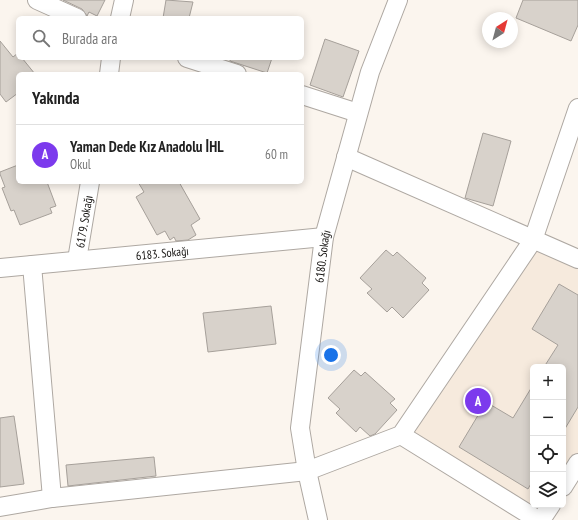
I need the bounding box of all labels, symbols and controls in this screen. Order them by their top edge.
north arrow [482,12,518,48]
search box [16,16,304,60]
icon: search [30,27,52,49]
text: Burada ara [62,29,117,48]
text: Yakında [32,87,79,109]
text: Yaman Dede Kız Anadolu İHL [70,137,224,156]
text: A [42,146,48,163]
text: 60 m [265,146,288,163]
text: Okul [70,156,91,173]
street label: 6179. Sokağı [72,194,95,249]
street label: 6180. Sokağı [311,228,333,283]
street label: 6183. Sokağı [135,242,189,262]
your location [321,345,341,365]
map controls [530,364,566,508]
button: + [530,364,566,400]
pin: A [465,386,491,416]
button: − [530,400,566,436]
button: locate [530,436,566,472]
button: layers [530,472,566,508]

